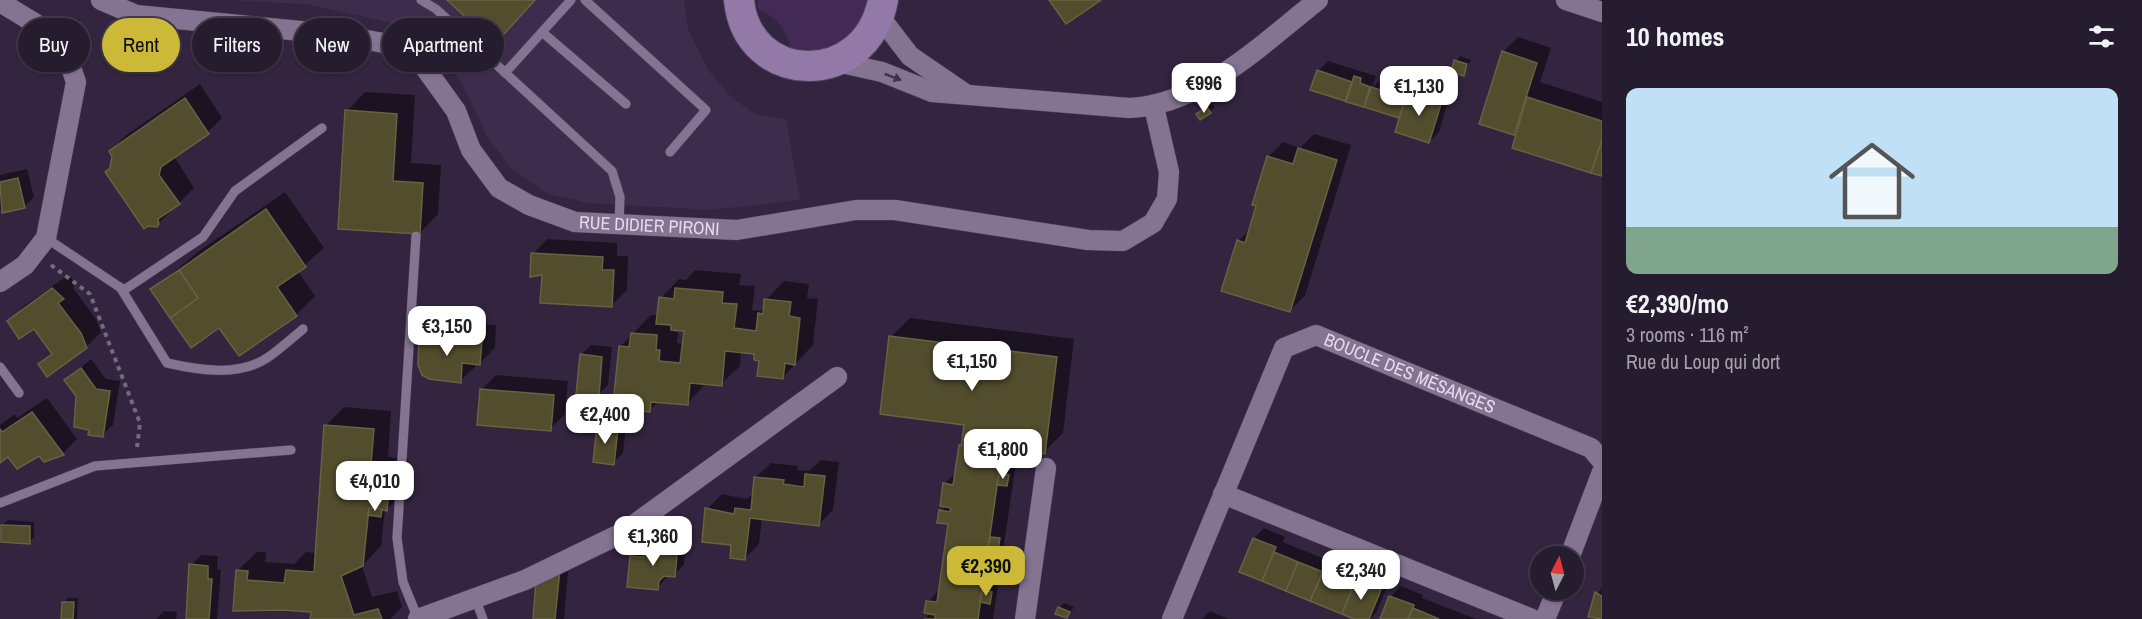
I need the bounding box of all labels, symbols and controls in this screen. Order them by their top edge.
chip: Buy [18,18,90,72]
chip: Rent [102,18,180,72]
chip: Filters [192,18,282,72]
chip: New [294,18,370,72]
chip: Apartment [382,18,504,72]
text: 10 homes [1626,19,1724,54]
icon: filters [2085,20,2118,53]
pin: €996 [1168,63,1240,114]
pin: €1,130 [1370,66,1468,117]
text: €996 [1186,69,1222,96]
text: €1,130 [1394,72,1444,99]
one-way arrow [884,73,902,82]
icon: home [1818,127,1926,235]
street label: RUE DIDIER PIRONI [579,209,720,241]
text: €2,390/mo [1626,286,1729,321]
pin: €3,150 [398,306,496,357]
text: €3,150 [422,312,472,339]
text: 3 rooms · 116 m² [1626,321,1749,348]
street label: BOUCLE DES MÉSANGES [1320,327,1499,419]
pin: €1,150 [923,341,1021,392]
text: €1,150 [947,347,997,374]
text: Rue du Loup qui dort [1626,348,1780,375]
pin: €2,400 [556,394,654,445]
text: €2,400 [580,400,630,427]
pin: €1,800 [954,429,1052,480]
text: €1,800 [978,435,1028,462]
pin: €4,010 [326,461,424,512]
text: €4,010 [350,467,400,494]
pin: €1,360 [604,516,702,567]
text: €1,360 [628,522,678,549]
pin: €2,390 [937,546,1035,597]
north arrow [1530,546,1584,600]
map controls [1530,546,1584,600]
pin: €2,340 [1312,550,1410,601]
text: €2,390 [961,552,1011,579]
text: €2,340 [1336,556,1386,583]

